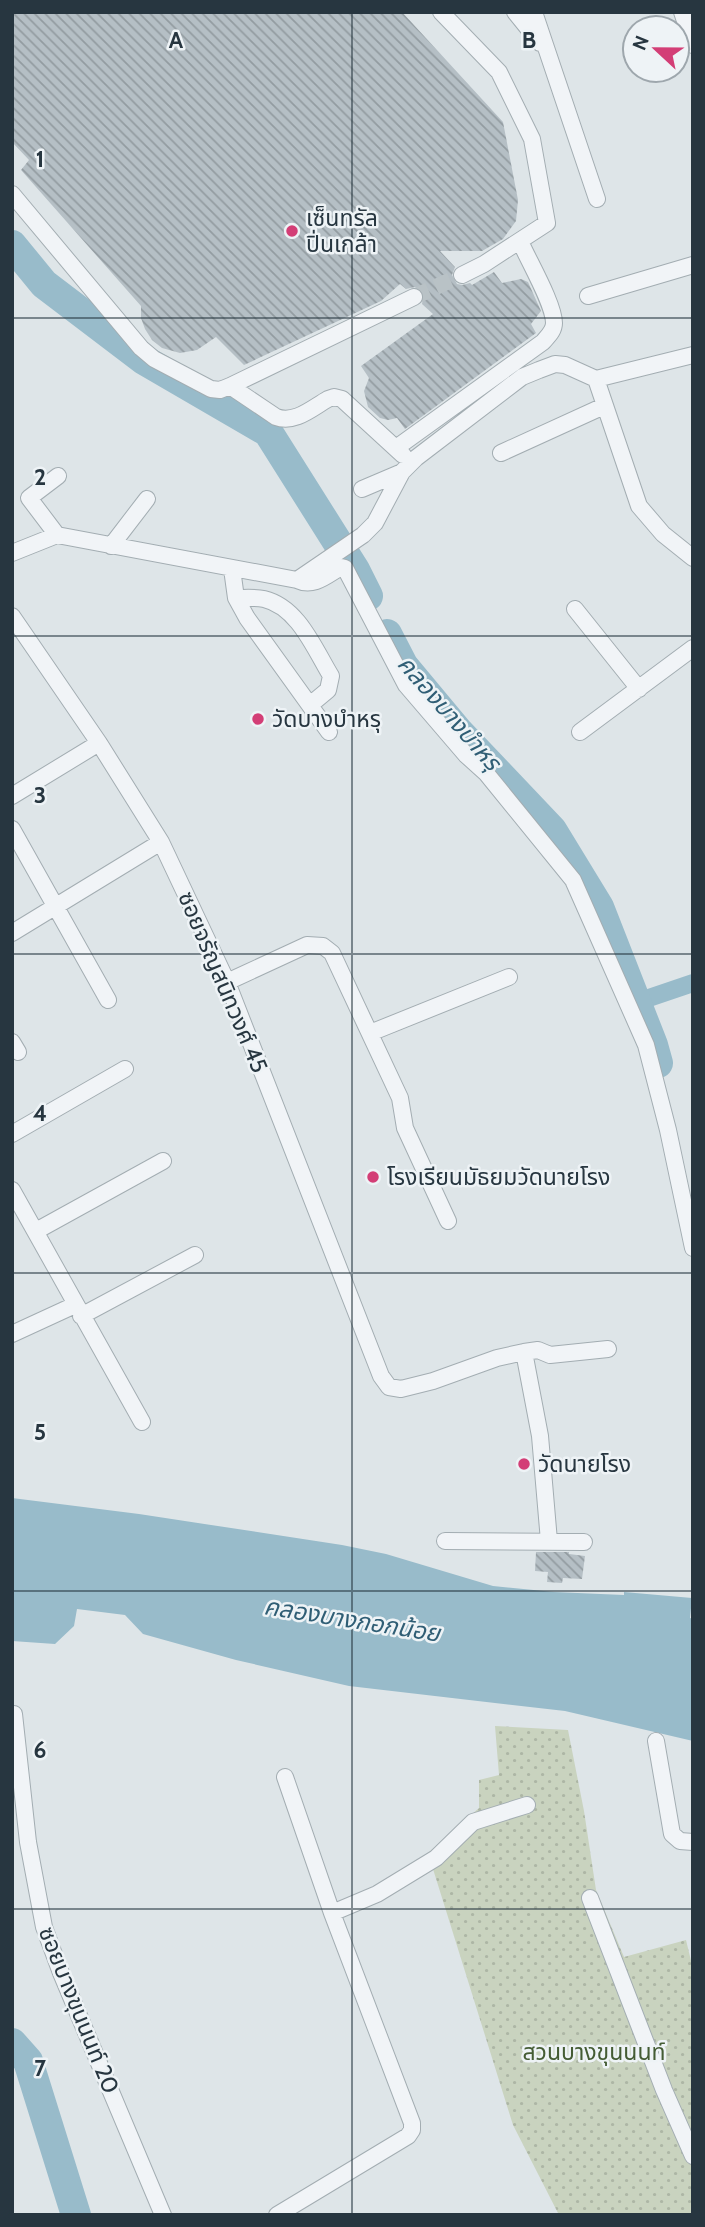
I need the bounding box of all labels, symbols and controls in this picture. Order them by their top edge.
north arrow [621,14,691,84]
text: A [169,26,184,54]
text: B [522,26,536,54]
text: N [628,32,654,53]
text: 1 [36,145,44,173]
place label: เซ็นทรัล ปิ่นเกล้า [306,204,378,258]
marker: เซ็นทรัล ปิ่นเกล้า [284,223,300,239]
text: 2 [34,463,46,491]
water label: คลองบางบำหรุ [391,649,508,778]
place label: วัดบางบำหรุ [272,705,381,733]
marker: วัดบางบำหรุ [250,711,266,727]
text: 3 [34,781,46,809]
street label: ซอยจรัญสนิทวงศ์ 45 [172,887,274,1077]
text: 4 [33,1099,47,1127]
place label: โรงเรียนมัธยมวัดนายโรง [387,1163,610,1191]
marker: โรงเรียนมัธยมวัดนายโรง [365,1169,381,1185]
text: 5 [34,1418,46,1446]
place label: วัดนายโรง [538,1450,631,1478]
marker: วัดนายโรง [516,1456,532,1472]
water label: คลองบางกอกน้อย [262,1591,444,1648]
text: 6 [34,1736,46,1764]
street label: ซอยบางขุนนนท์ 20 [33,1923,125,2097]
park label: สวนบางขุนนนท์ [522,2038,666,2066]
text: 7 [34,2054,46,2082]

